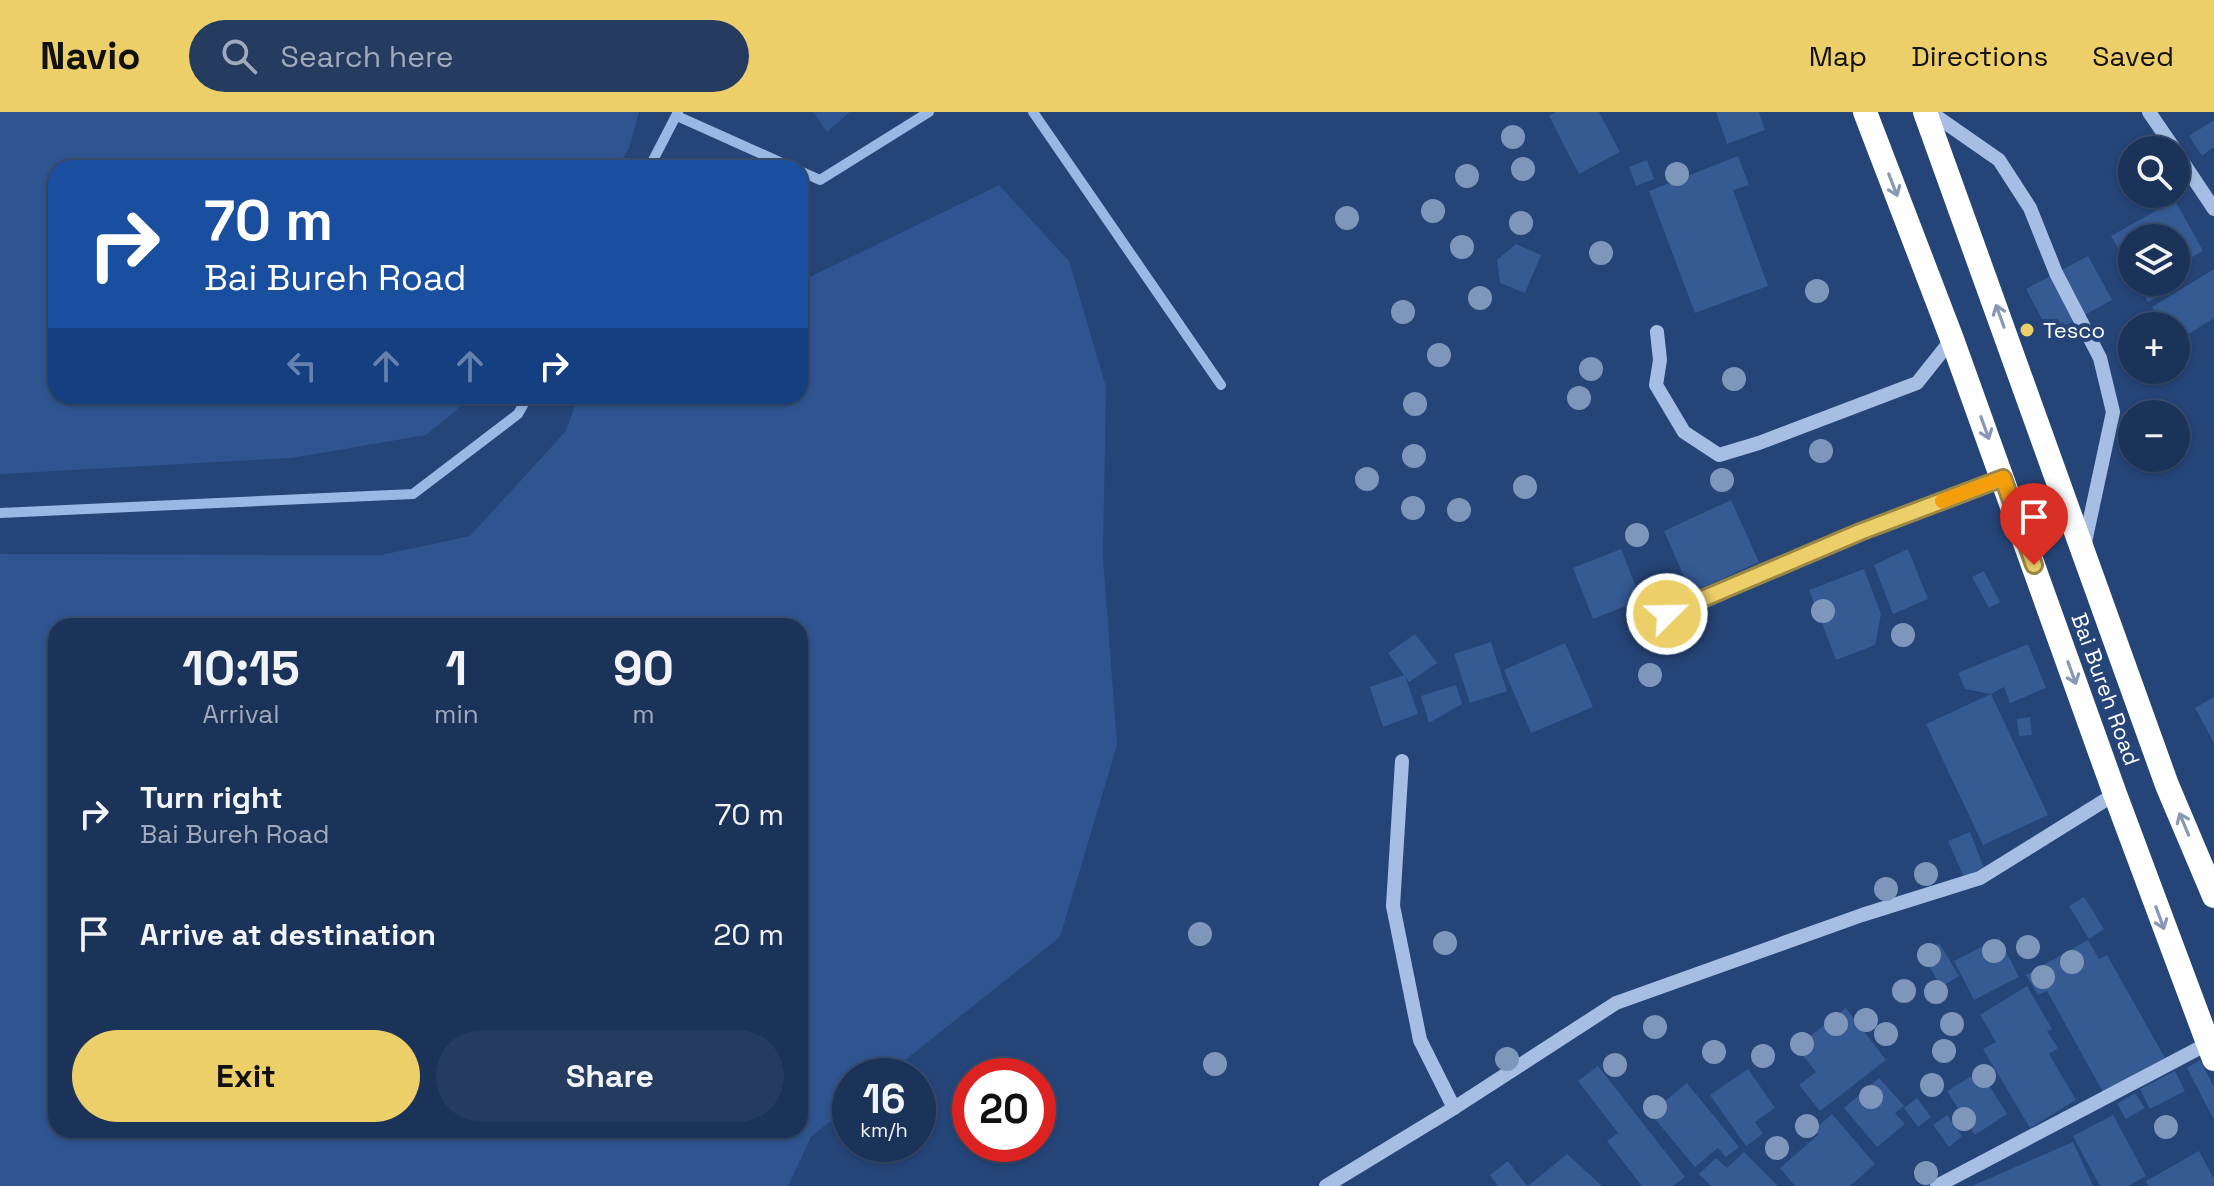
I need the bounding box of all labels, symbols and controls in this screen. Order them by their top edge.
search box [189,20,749,92]
text: Navio [40,32,141,80]
icon: search [217,34,261,78]
text: Search here [281,37,453,76]
text: Map [1809,38,1867,74]
text: Directions [1911,38,2048,74]
text: Saved [2092,38,2174,74]
map controls [2118,136,2190,472]
button: search [2118,136,2190,208]
one-way arrow [1887,172,1901,197]
text: 70 m [204,185,333,256]
icon: right [72,192,176,296]
button: layers [2118,224,2190,296]
text: Bai Bureh Road [204,255,466,301]
one-way arrow [1991,304,2006,329]
button: + [2118,312,2190,384]
place label: Tesco [2043,316,2105,344]
marker: Tesco [2018,321,2036,339]
icon: left [280,344,324,388]
icon: ahead [364,344,408,388]
icon: ahead [448,344,492,388]
icon: right [532,344,576,388]
button: − [2118,400,2190,472]
one-way arrow [1978,415,1993,440]
pin [2000,483,2068,565]
icon: arrive [2012,495,2056,539]
position arrow [1625,572,1709,656]
street label: Bai Bureh Road [2065,609,2147,769]
text: 10:15 [182,638,300,699]
text: 1 [446,638,467,699]
text: 90 [613,638,674,699]
one-way arrow [2066,660,2080,685]
text: Arrival [202,697,280,731]
text: min [434,697,479,731]
text: m [632,697,655,731]
text: Turn right [140,778,283,817]
icon: right [72,792,116,836]
text: 70 m [715,795,784,834]
one-way arrow [2175,812,2190,837]
text: Bai Bureh Road [140,817,329,851]
one-way arrow [2154,905,2169,930]
icon: arrive [72,912,116,956]
text: Arrive at destination [140,915,436,954]
text: 20 m [713,915,784,954]
button: Exit [72,1030,420,1122]
button: Share [436,1030,784,1122]
speed limit sign: 20 [952,1058,1056,1162]
text: 16 [863,1074,905,1125]
text: km/h [860,1117,908,1143]

